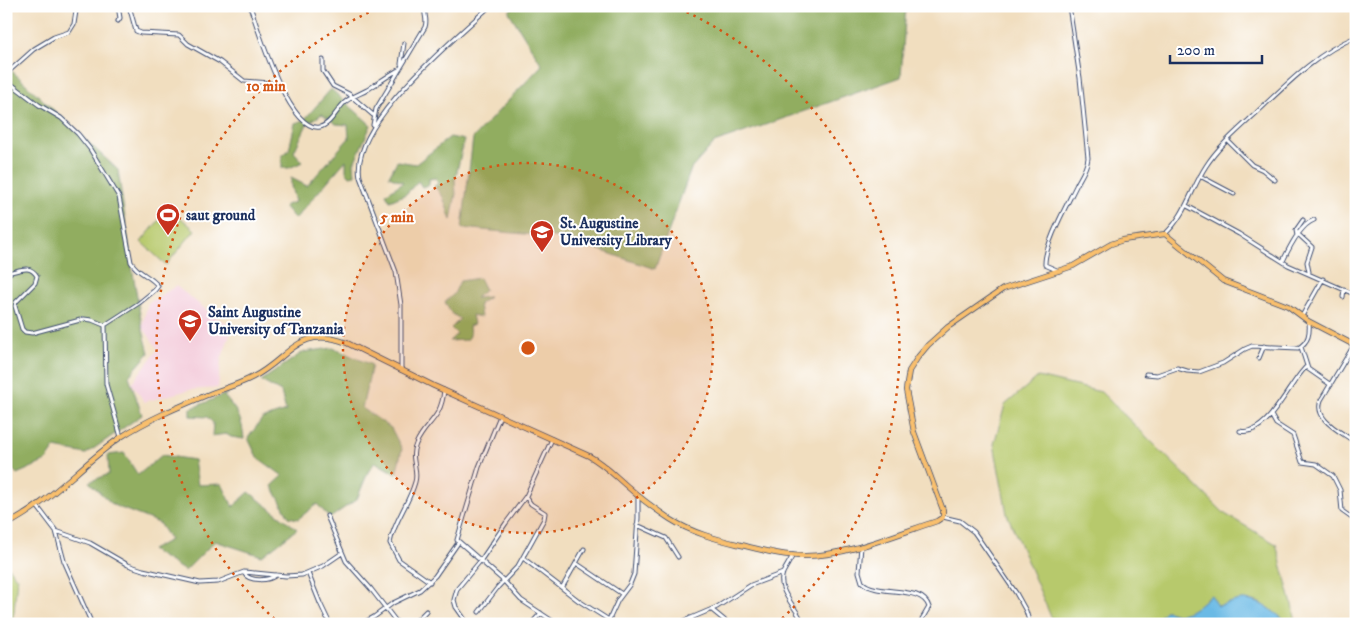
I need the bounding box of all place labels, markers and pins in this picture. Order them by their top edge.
sports icon: saut ground [155,202,181,236]
place label: saut ground [186,206,256,225]
place label: St. Augustine University Library [560,214,672,250]
school or university icon: St. Augustine University Library [529,219,555,253]
place label: Saint Augustine University of Tanzania [208,303,344,339]
school or university icon: Saint Augustine University of Tanzania [177,308,203,342]
centre of rings [519,339,537,357]

